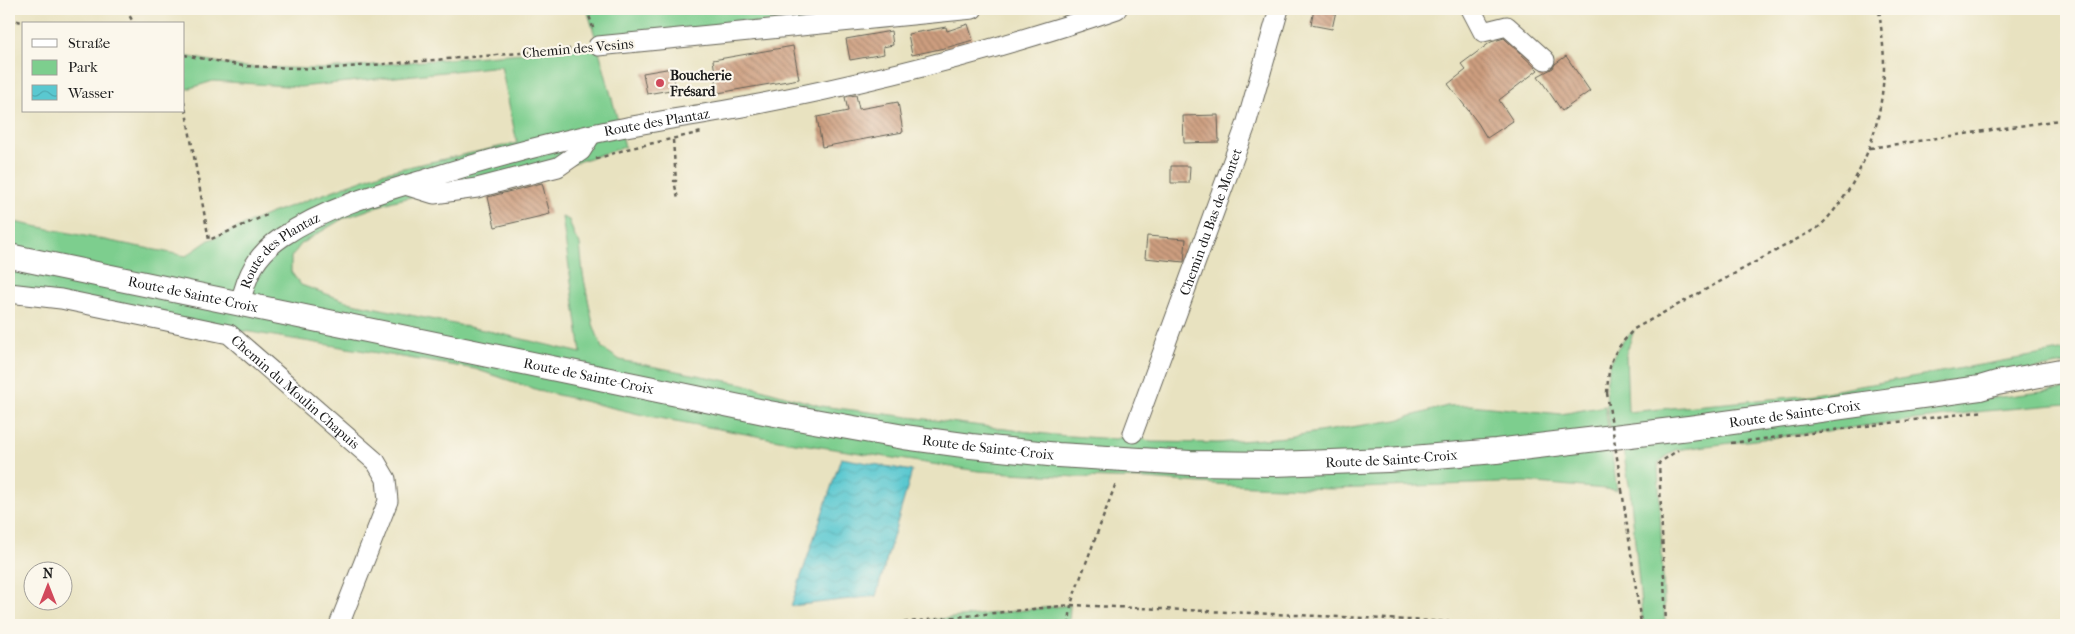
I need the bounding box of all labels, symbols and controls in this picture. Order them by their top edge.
legend [22,22,185,112]
text: Straße [68,34,111,52]
street label: Chemin des Vesins [522,35,634,62]
text: Park [68,58,98,76]
place label: Boucherie Frésard [669,67,732,100]
marker: Boucherie Frésard [654,77,666,89]
text: Wasser [67,84,114,102]
street label: Route des Plantaz [602,105,711,140]
street label: Chemin du Bas de Montet [1176,146,1246,298]
street label: Route des Plantaz [237,209,323,291]
street label: Route de Sainte-Croix [126,273,260,316]
street label: Chemin du Moulin Chapuis [227,332,363,453]
street label: Route de Sainte-Croix [522,355,656,398]
street label: Route de Sainte-Croix [1728,396,1862,431]
street label: Route de Sainte-Croix [921,432,1056,464]
street label: Route de Sainte-Croix [1325,446,1459,471]
north arrow [22,562,72,612]
text: N [43,565,54,582]

